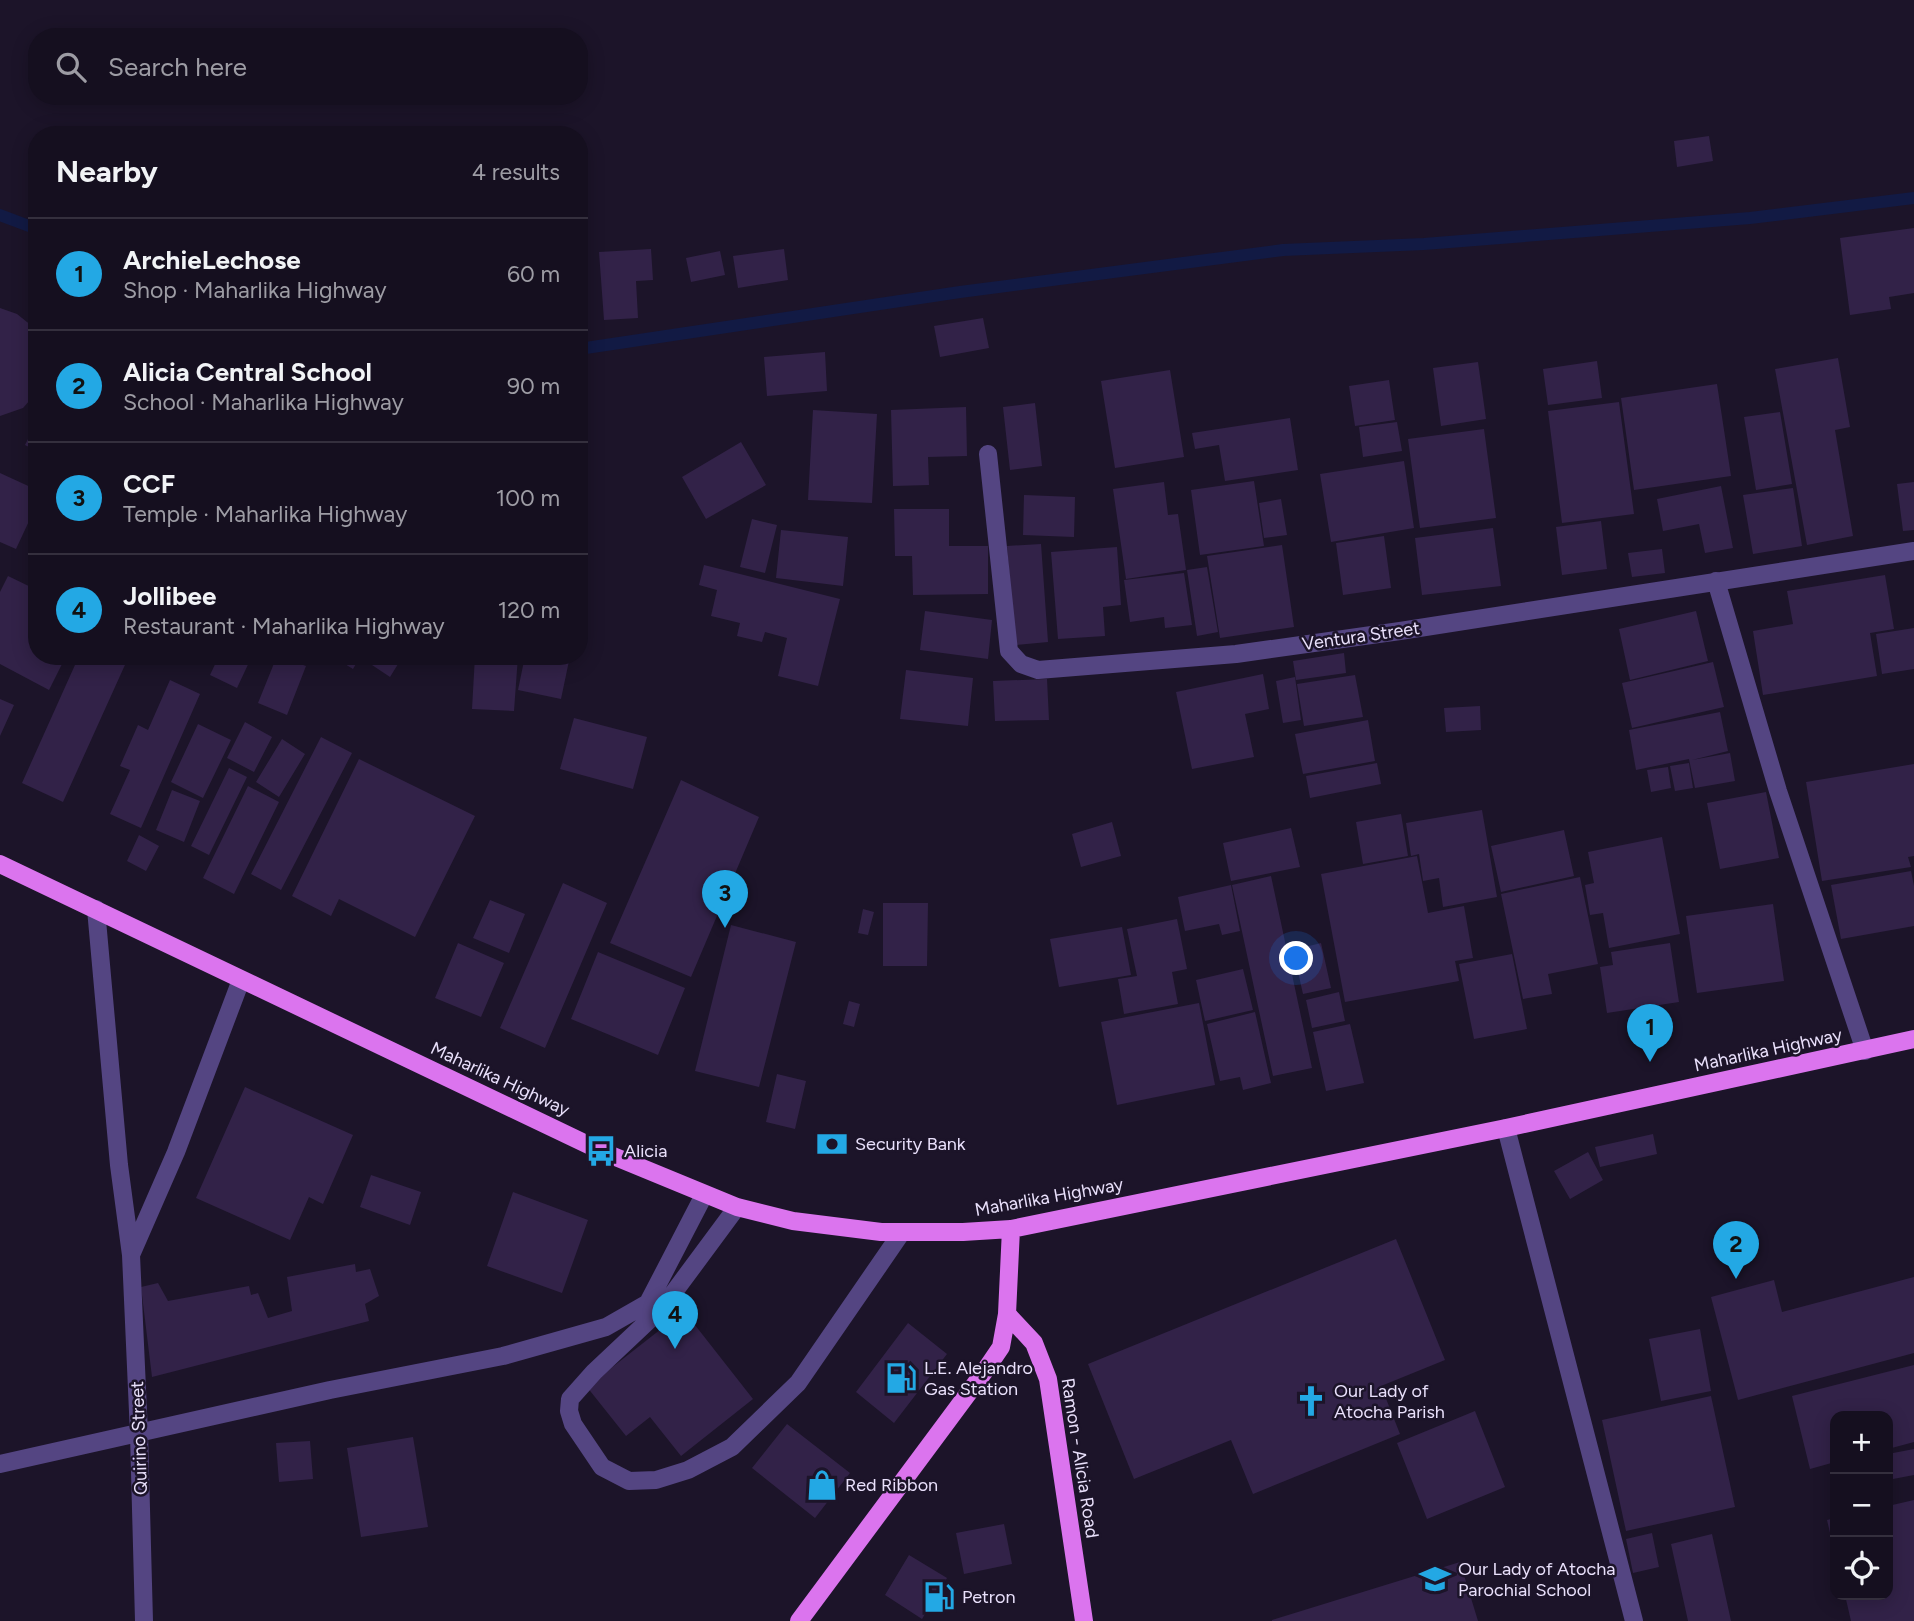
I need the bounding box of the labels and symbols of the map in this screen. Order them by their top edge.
street label: Ventura Street [1301,617,1421,655]
pin: 3 [702,870,748,928]
your location [1279,941,1313,975]
pin: 1 [1627,1004,1673,1062]
street label: Maharlika Highway [1692,1023,1844,1076]
street label: Maharlika Highway [427,1037,573,1121]
bank icon: Security Bank [815,1127,849,1161]
place label: Security Bank [855,1133,966,1155]
bus stop icon: Alicia [584,1134,618,1168]
place label: Alicia [624,1140,667,1162]
street label: Maharlika Highway [973,1173,1126,1221]
pin: 2 [1713,1221,1759,1279]
pin: 4 [652,1291,698,1349]
place label: L.E. Alejandro Gas Station [924,1357,1033,1400]
fuel station icon: L.E. Alejandro Gas Station [884,1361,918,1395]
street label: Ramon - Alicia Road [1056,1376,1104,1540]
place label: Our Lady of Atocha Parish [1334,1380,1445,1423]
street label: Quirino Street [126,1381,152,1495]
church icon: Our Lady of Atocha Parish [1294,1384,1328,1418]
shop icon: Red Ribbon [805,1468,839,1502]
place label: Red Ribbon [845,1474,938,1496]
place label: Our Lady of Atocha Parochial School [1458,1558,1615,1601]
school or university icon: Our Lady of Atocha Parochial School [1418,1562,1452,1596]
fuel station icon: Petron [922,1580,956,1614]
place label: Petron [962,1586,1015,1608]

